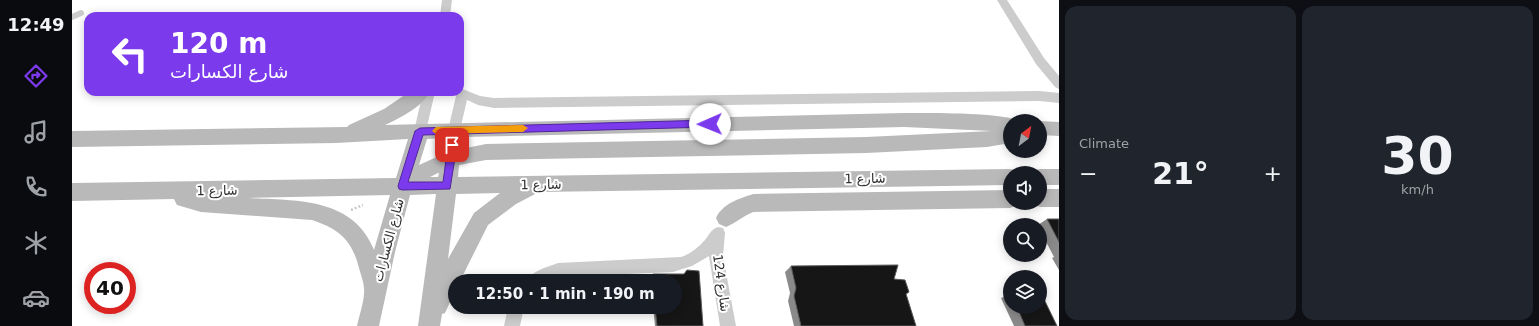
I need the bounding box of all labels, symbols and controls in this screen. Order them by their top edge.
text: 12:49 [7,14,65,35]
text: 120 m [170,27,267,60]
icon: left [104,28,156,80]
text: شارع الكسارات [170,61,288,82]
icon: directions [22,62,50,90]
position arrow [689,103,731,145]
north arrow [1003,114,1047,158]
map controls [1003,114,1047,314]
icon: music [22,118,50,146]
text: 30 [1381,126,1454,186]
pin [435,128,469,162]
icon: arrive [441,134,463,156]
text: Climate [1079,136,1129,151]
text: 21° [1152,156,1209,191]
text: − [1079,161,1097,186]
text: + [1264,161,1282,186]
button: sound [1003,166,1047,210]
street label: شارع 1 [844,171,886,187]
icon: phone [22,173,50,201]
street label: شارع 1 [520,177,562,193]
text: km/h [1401,182,1434,197]
street label: شارع 1 [196,183,238,199]
street label: شارع الكسارات [370,197,408,284]
button: search [1003,218,1047,262]
icon: climate [22,229,50,257]
street label: شارع 124 [709,253,733,313]
speed limit sign: 40 [84,262,136,314]
button: layers [1003,270,1047,314]
icon: car [22,284,50,312]
text: 12:50 · 1 min · 190 m [475,285,655,303]

